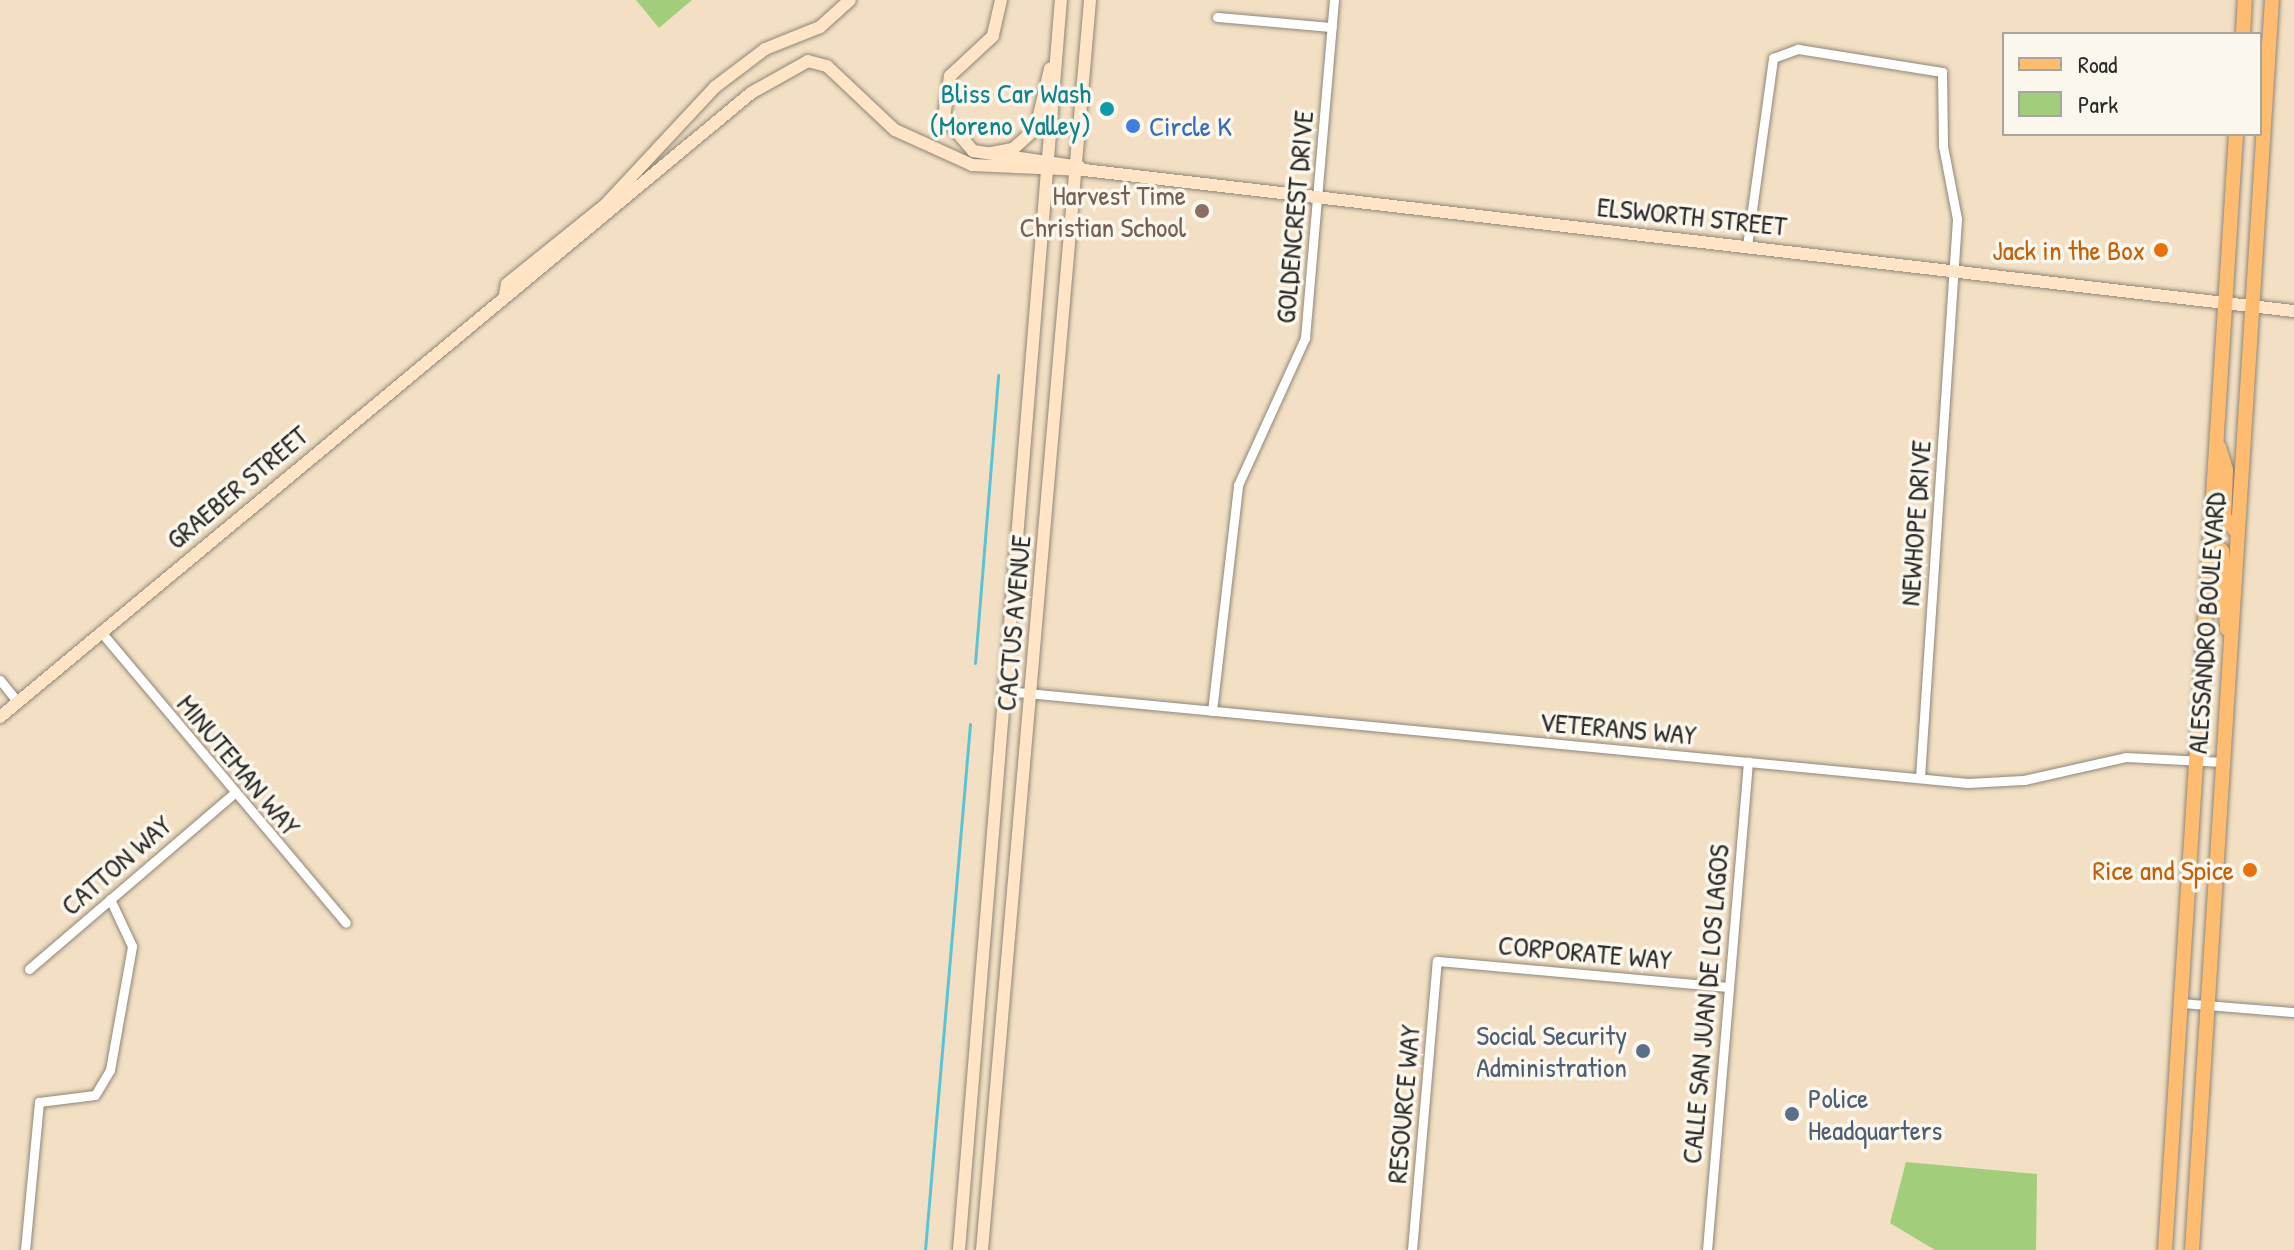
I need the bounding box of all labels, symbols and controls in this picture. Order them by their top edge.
legend [2002,32,2262,136]
text: Road [2078,48,2117,80]
place label: Bliss Car Wash (Moreno Valley) [929,76,1091,142]
text: Park [2078,88,2118,120]
marker: Bliss Car Wash (Moreno Valley) [1098,100,1116,118]
place label: Circle K [1149,109,1232,143]
street label: GOLDENCREST DRIVE [1268,109,1320,325]
marker: Circle K [1124,117,1142,135]
place label: Harvest Time Christian School [1020,178,1186,244]
street label: ELSWORTH STREET [1596,189,1788,243]
marker: Harvest Time Christian School [1193,202,1211,220]
place label: Jack in the Box [1992,233,2145,267]
marker: Jack in the Box [2152,241,2170,259]
street label: GRAEBER STREET [159,418,315,556]
street label: NEWHOPE DRIVE [1892,439,1938,607]
street label: ALESSANDRO BOULEVARD [2180,491,2232,755]
street label: CACTUS AVENUE [989,534,1037,712]
street label: MINUTEMAN WAY [170,688,308,842]
street label: VETERANS WAY [1538,704,1698,752]
street label: CATTON WAY [54,808,178,922]
street label: CALLE SAN JUAN DE LOS LAGOS [1674,843,1736,1165]
place label: Rice and Spice [2092,853,2234,887]
marker: Rice and Spice [2241,861,2259,879]
street label: CORPORATE WAY [1497,928,1673,976]
place label: Social Security Administration [1476,1018,1627,1084]
street label: RESOURCE WAY [1379,1023,1427,1185]
marker: Social Security Administration [1634,1042,1652,1060]
place label: Police Headquarters [1808,1081,1942,1147]
marker: Police Headquarters [1783,1105,1801,1123]

